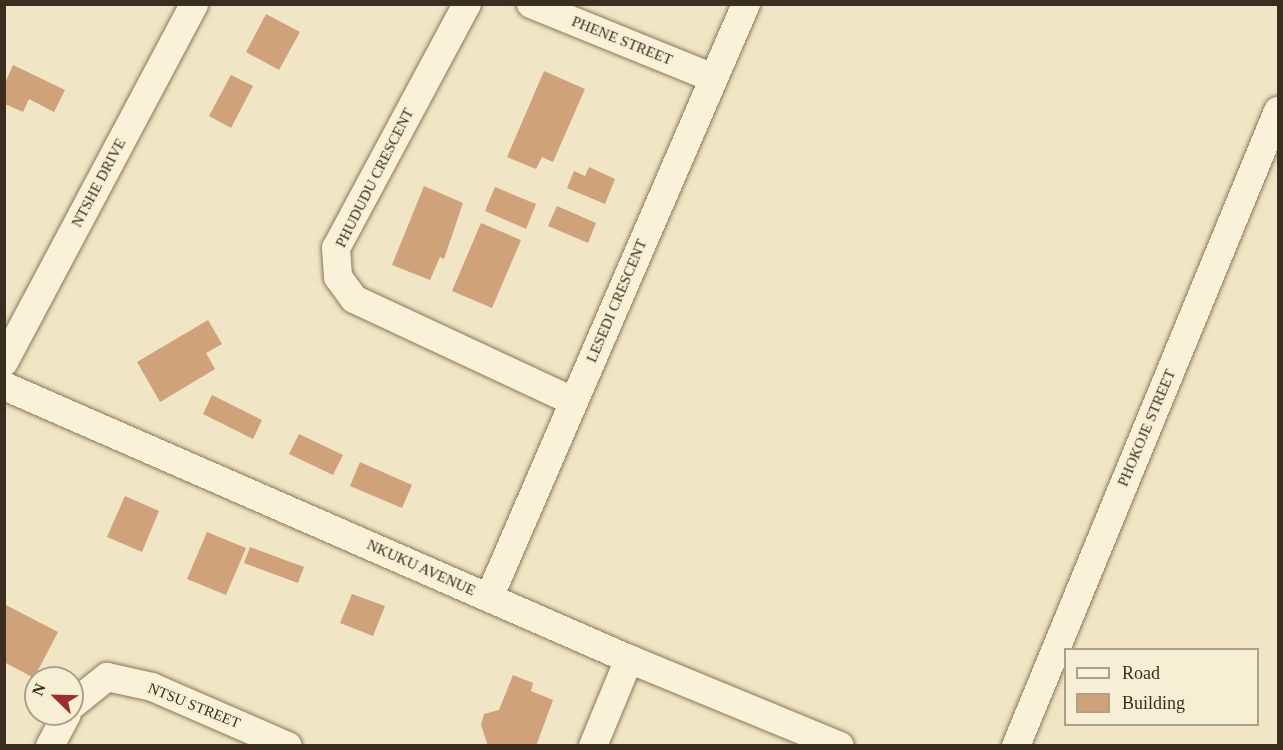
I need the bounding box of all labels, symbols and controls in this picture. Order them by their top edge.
street label: PHENE STREET [569,13,675,69]
street label: PHUDUDU CRESCENT [332,105,418,251]
street label: NTSHE DRIVE [68,136,130,230]
street label: LESEDI CRESCENT [583,237,651,365]
street label: PHOKOJE STREET [1114,367,1180,489]
street label: NKUKU AVENUE [364,536,478,600]
legend [1064,648,1259,726]
text: Road [1122,663,1160,683]
north arrow [24,666,84,726]
street label: NTSU STREET [145,679,243,733]
text: N [29,681,49,698]
text: Building [1122,693,1185,713]

